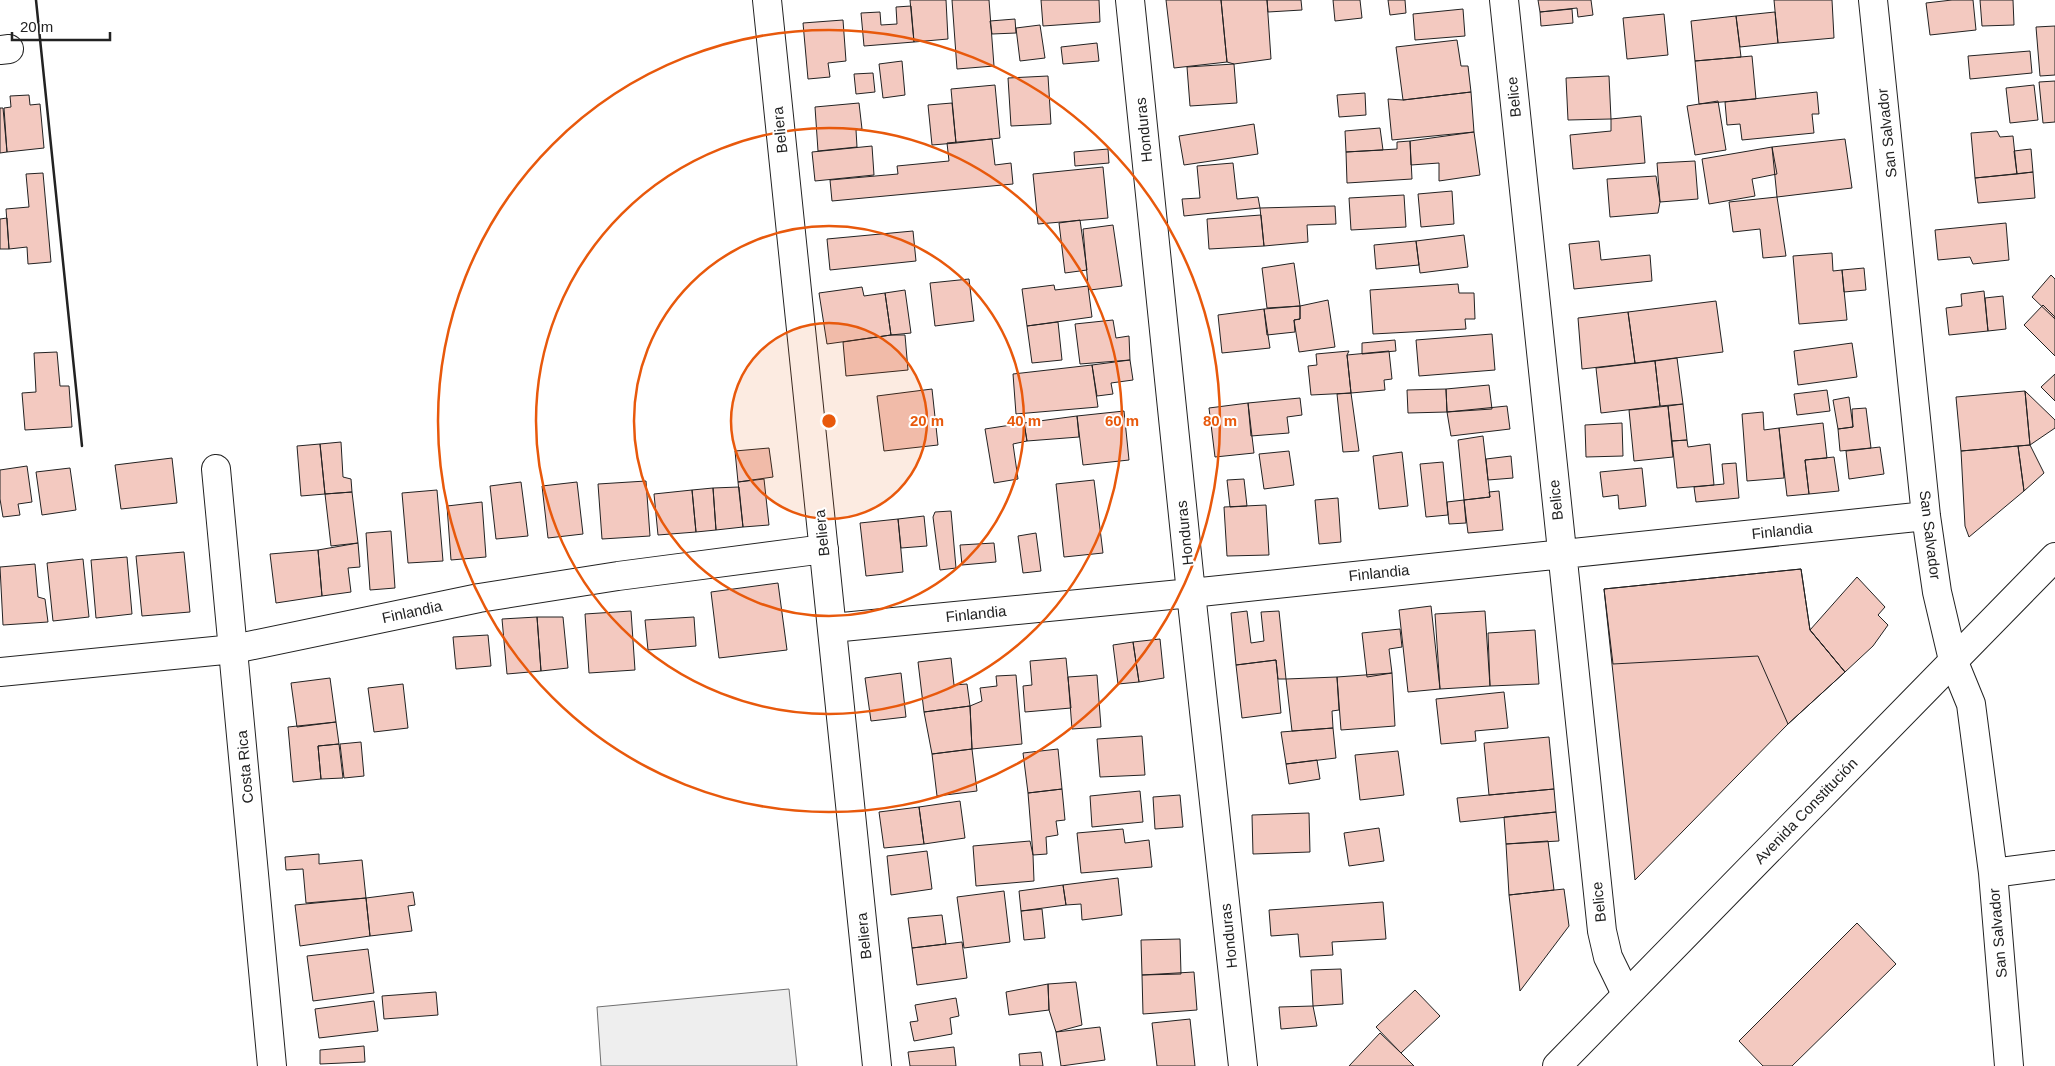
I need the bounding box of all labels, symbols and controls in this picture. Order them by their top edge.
scale bar [12,10,110,42]
text: 20 m [20,18,53,35]
street label: Belice [1503,76,1524,118]
street label: San Salvador [1873,87,1900,179]
street label: Honduras [1132,97,1155,163]
street label: Beliera [769,105,790,154]
centre of rings [820,412,838,430]
text: 20 m [910,412,944,429]
text: 40 m [1007,412,1041,429]
text: 60 m [1105,412,1139,429]
text: 80 m [1203,412,1237,429]
street label: Belice [1545,479,1566,521]
street label: San Salvador [1917,489,1944,581]
street label: Honduras [1173,500,1196,566]
street label: Beliera [811,508,832,557]
street label: Finlandia [1751,519,1814,542]
street label: Finlandia [1348,561,1411,584]
street label: Finlandia [380,597,444,626]
street label: Finlandia [945,602,1008,625]
street label: Costa Rica [233,729,256,804]
street label: Avenida Constitución [1751,754,1861,867]
street label: Belice [1588,881,1609,923]
street label: San Salvador [1985,887,2010,979]
street label: Honduras [1217,903,1240,969]
street label: Beliera [853,911,874,960]

